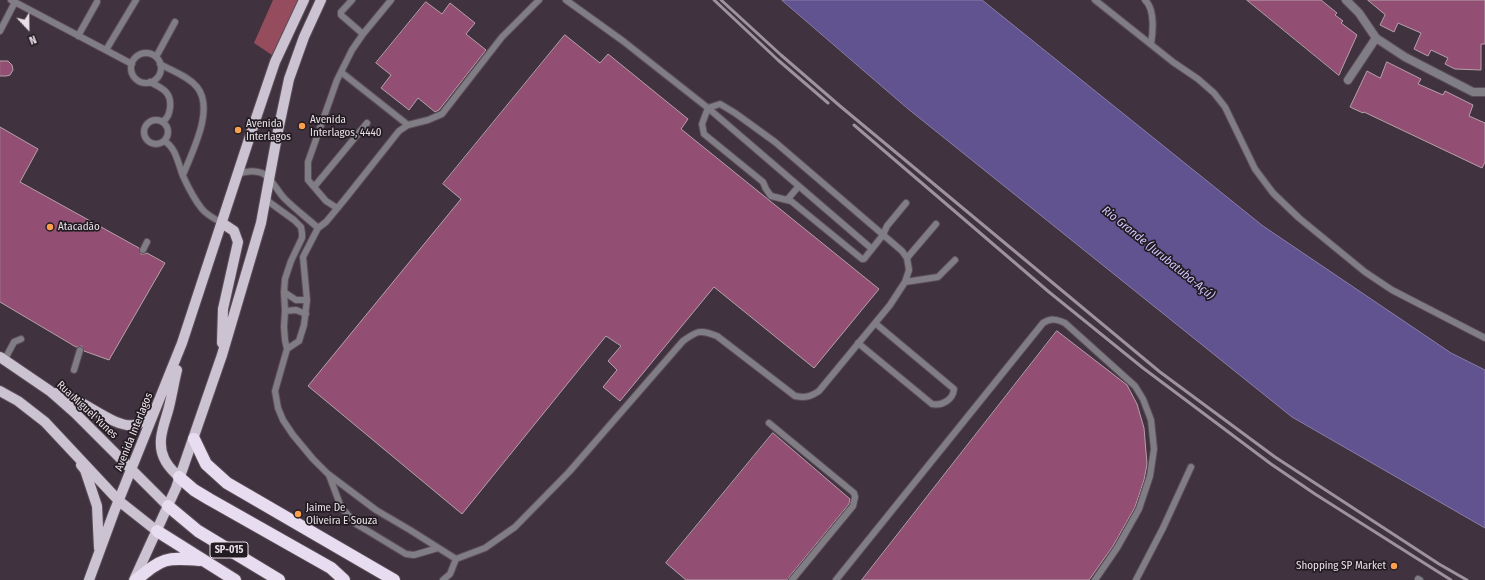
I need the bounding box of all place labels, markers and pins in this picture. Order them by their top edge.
place label: Avenida Interlagos, 4440 [310,113,382,139]
place label: Avenida Interlagos [246,117,291,143]
marker: Avenida Interlagos, 4440 [297,121,307,131]
marker: Avenida Interlagos [233,125,243,135]
place label: Atacadão [58,220,100,234]
marker: Atacadão [45,222,55,232]
place label: Jaime De Oliveira E Souza [306,501,377,527]
marker: Jaime De Oliveira E Souza [293,509,303,519]
place label: Shopping SP Market [1296,559,1386,573]
marker: Shopping SP Market [1389,561,1399,571]

